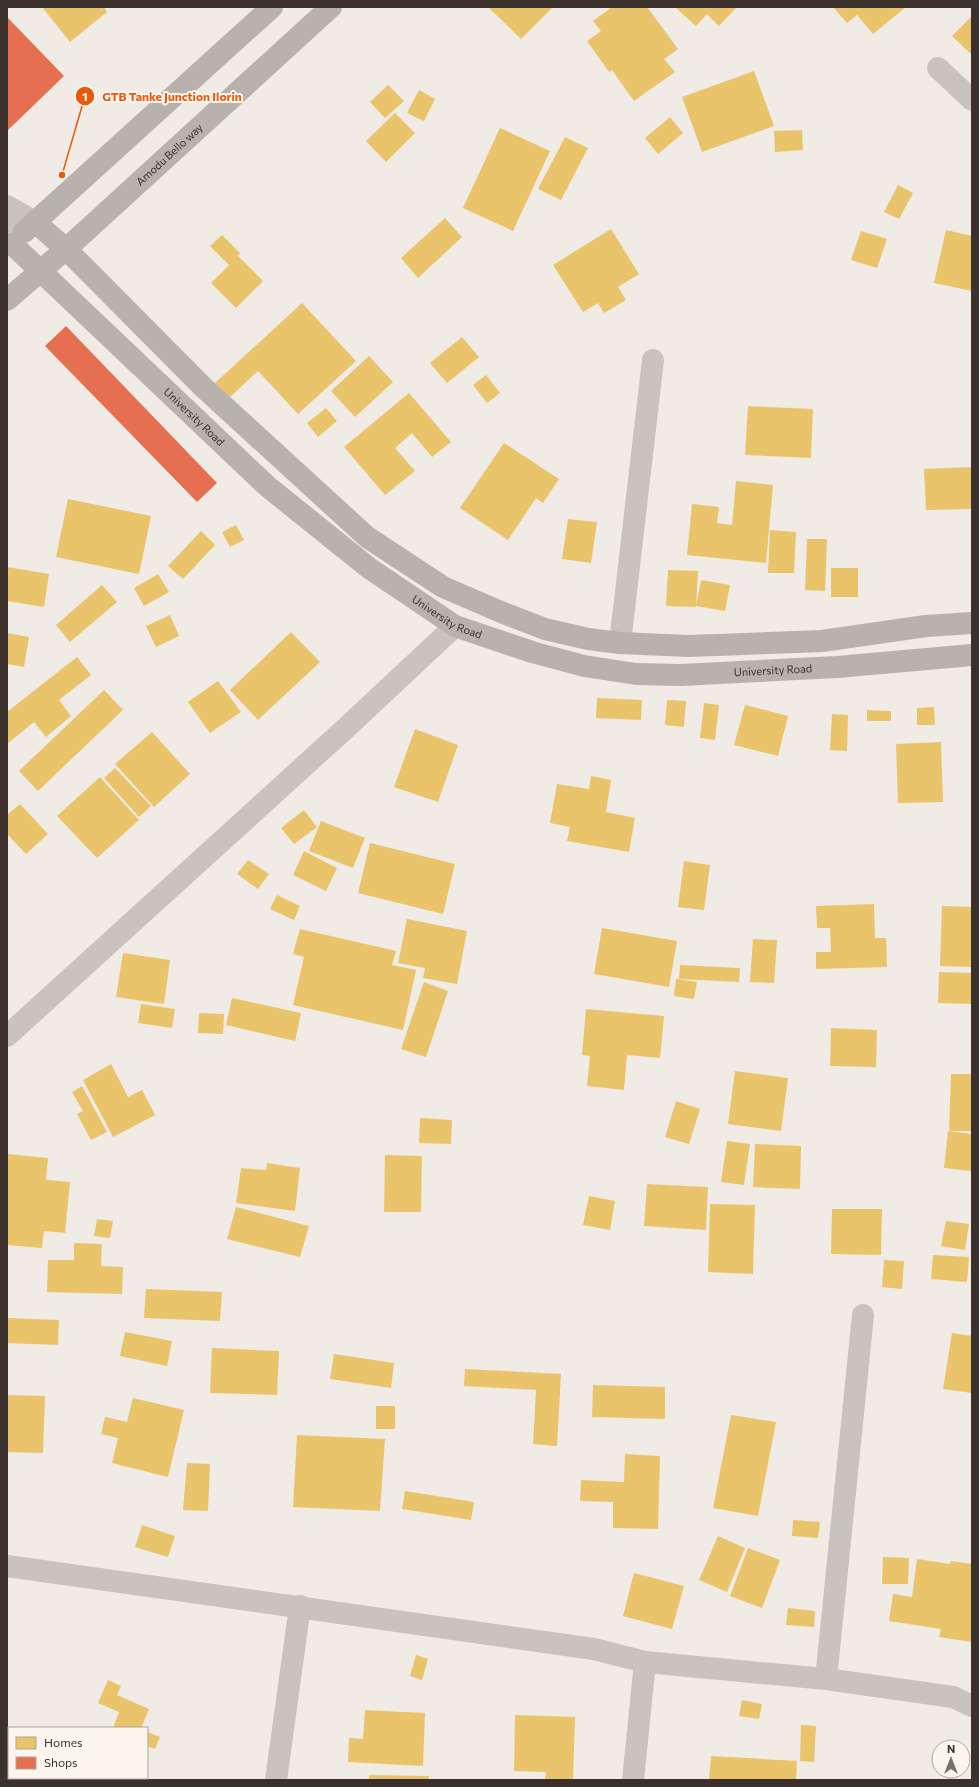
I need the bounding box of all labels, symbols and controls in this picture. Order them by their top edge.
callout: GTB Tanke Junction Ilorin [75,84,250,108]
text: 1 [82,89,88,103]
text: GTB Tanke Junction Ilorin [102,89,242,104]
street label: Amodu Bello way [133,120,205,188]
street label: University Road [161,385,227,448]
street label: University Road [410,592,484,641]
street label: University Road [733,661,813,678]
legend [8,1727,148,1779]
text: Homes [44,1735,82,1749]
north arrow [931,1739,971,1779]
text: N [947,1742,955,1755]
text: Shops [44,1755,78,1769]

